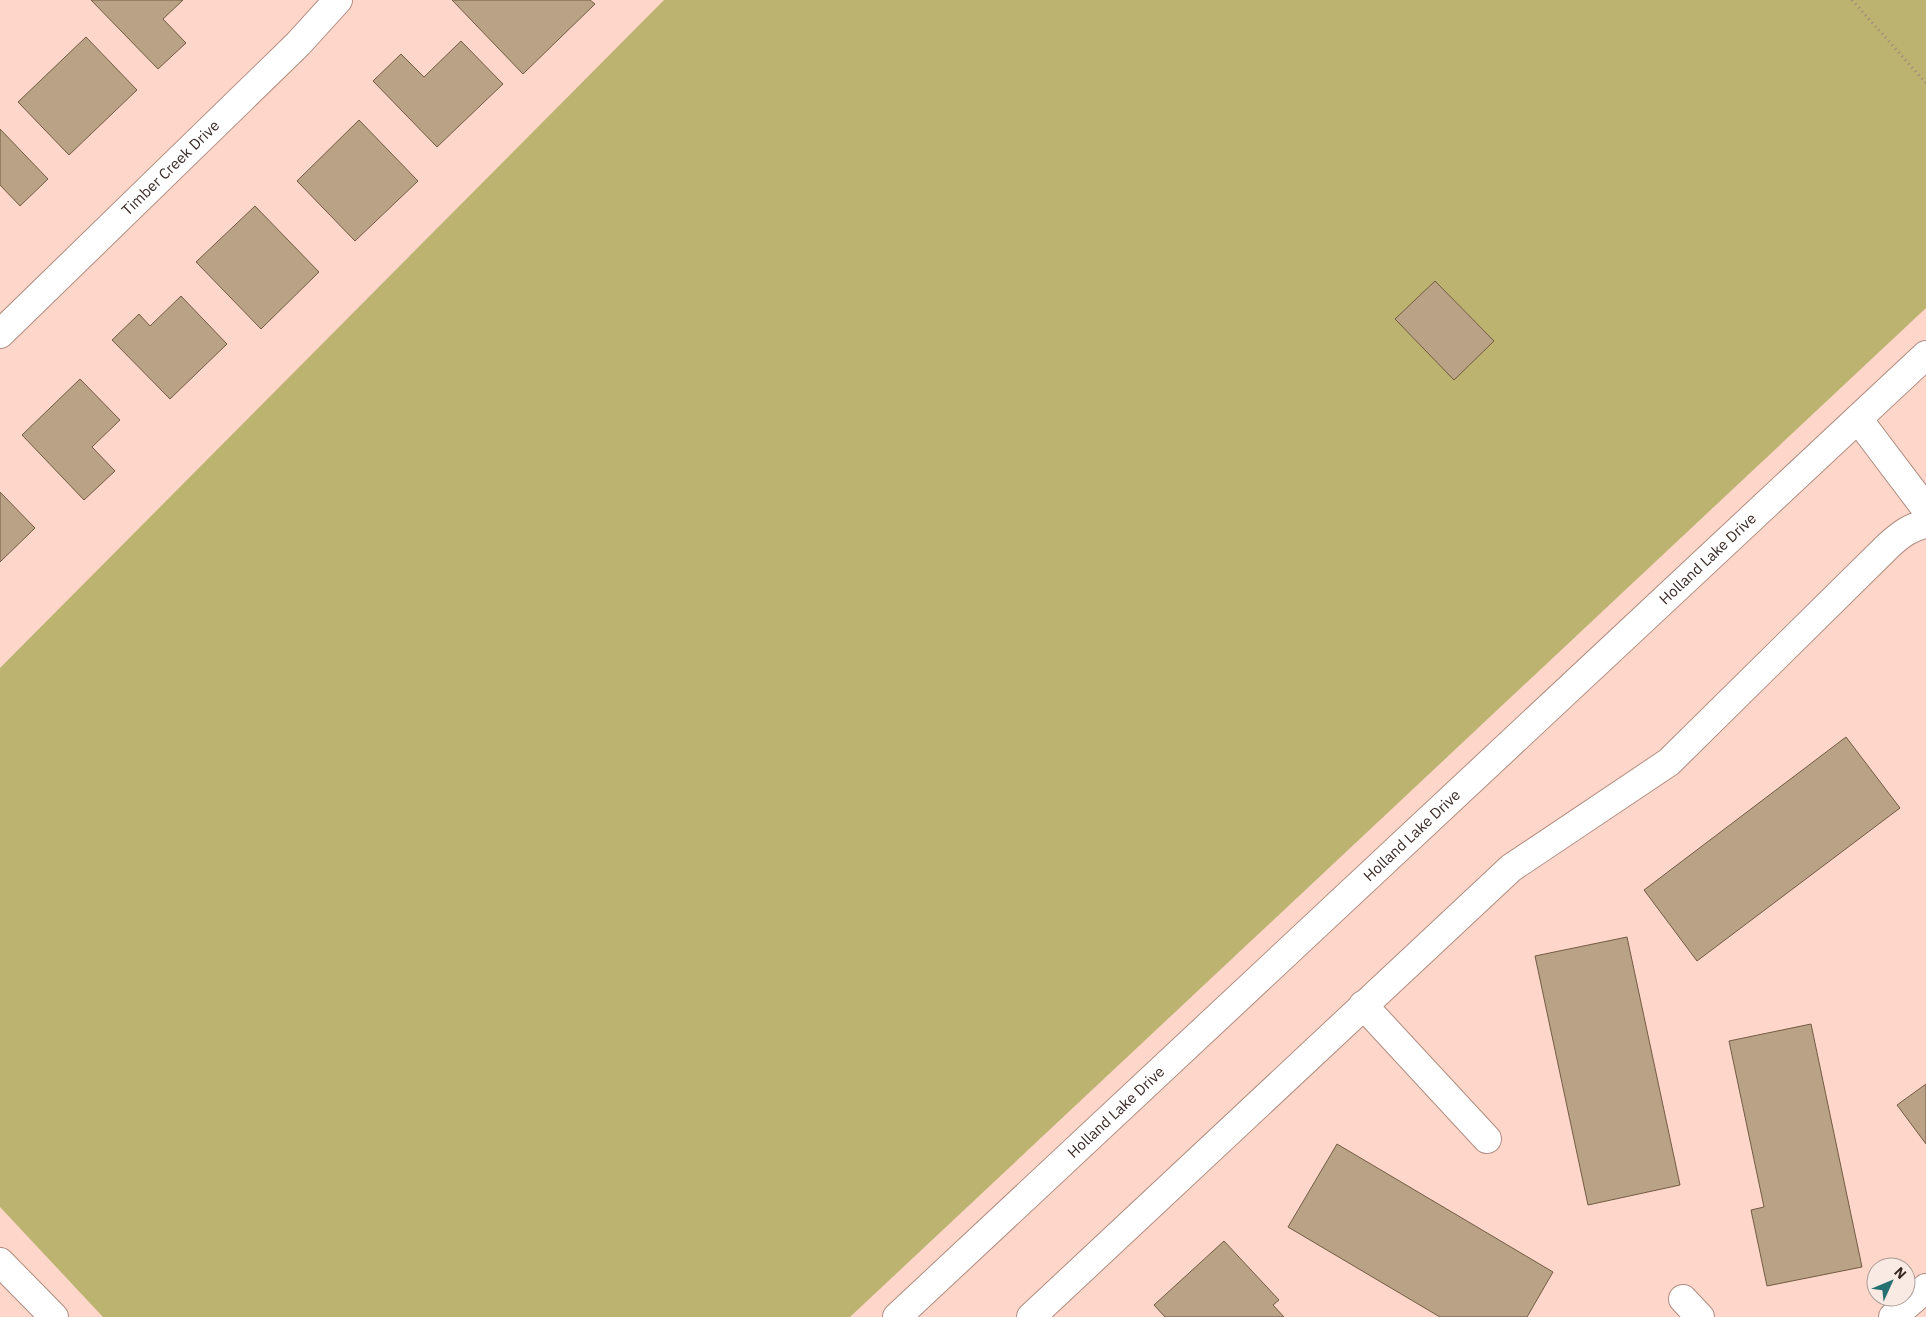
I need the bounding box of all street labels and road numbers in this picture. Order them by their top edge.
street label: Timber Creek Drive [117,116,223,219]
street label: Holland Lake Drive [1655,509,1760,608]
street label: Holland Lake Drive [1359,785,1464,885]
street label: Holland Lake Drive [1063,1062,1168,1162]

